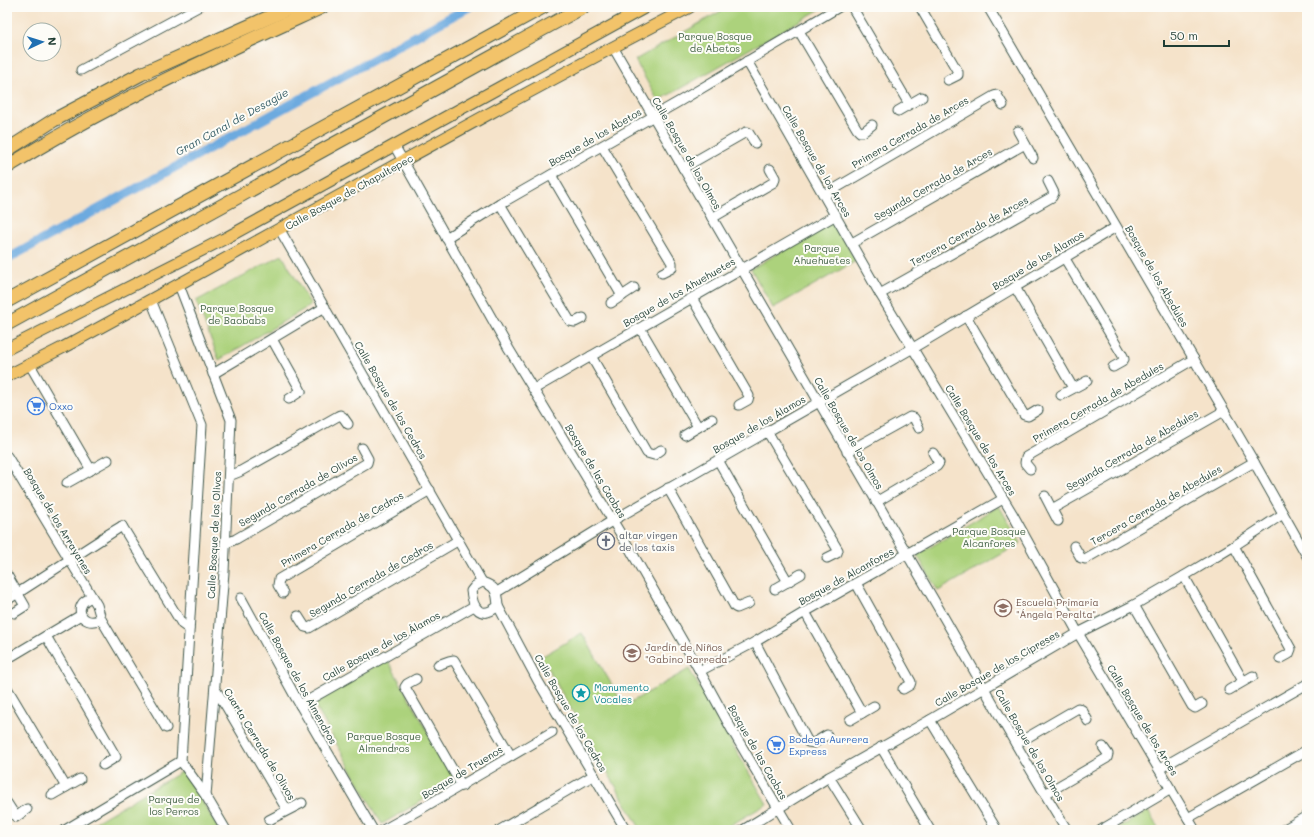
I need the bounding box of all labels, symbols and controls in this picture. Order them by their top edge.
north arrow [22,22,62,62]
scale bar [1164,22,1229,48]
text: 50 m [1170,27,1198,43]
park label: Parque Bosque de Abetos [678,29,752,55]
text: N [45,37,60,46]
water label: Gran Canal de Desagüe [173,84,291,159]
street label: Primera Cerrada de Arces [849,93,971,171]
street label: Calle Bosque de los Olmos [649,94,725,212]
street label: Calle Bosque de los Arces [779,102,855,220]
street label: Bosque de los Abetos [546,105,644,169]
street label: Segunda Cerrada de Arces [871,144,995,224]
street label: Calle Bosque de Chapultepec [283,151,415,233]
street label: Tercera Cerrada de Arces [907,193,1031,269]
street label: Bosque de los Abedules [1122,223,1192,330]
street label: Bosque de los Álamos [989,227,1087,293]
park label: Parque Ahuehuetes [794,241,851,267]
street label: Bosque de los Ahuehuetes [620,254,738,330]
park label: Parque Bosque de Baobabs [200,301,274,327]
street label: Calle Bosque de los Cedros [351,339,431,462]
street label: Primera Cerrada de Abedules [1030,359,1166,445]
street label: Calle Bosque de los Olmos [811,374,887,492]
street label: Calle Bosque de los Arces [942,382,1020,498]
street label: Bosque de los Álamos [710,392,808,456]
supermarket icon: Oxxo [26,396,46,416]
place label: Oxxo [49,399,73,413]
street label: Segunda Cerrada de Abedules [1063,406,1201,494]
street label: Bosque de las Caobas [562,421,630,521]
street label: Segunda Cerrada de Olivos [236,450,360,530]
street label: Tercera Cerrada de Abedules [1088,462,1224,548]
street label: Bosque de los Arrayanes [21,465,95,577]
street label: Calle Bosque de los Olivos [204,471,224,599]
street label: Primera Cerrada de Cedros [278,488,406,570]
park label: Parque Bosque Alcanfores [952,524,1026,550]
place label: altar virgen de los taxis [619,528,678,554]
church icon: altar virgen de los taxis [596,531,616,551]
street label: Segunda Cerrada de Cedros [306,538,436,620]
street label: Bosque de Alcanfores [796,544,896,608]
place label: Escuela Primaria "Ángela Peralta" [1016,595,1099,621]
school or university icon: Escuela Primaria "Ángela Peralta" [993,598,1013,618]
street label: Calle Bosque de los Álamos [320,608,443,684]
street label: Calle Bosque de los Almendros [256,609,340,747]
street label: Calle Bosque de los Cipreses [932,626,1062,710]
place label: Jardín de Niños "Gabino Barreda" [645,640,731,666]
school or university icon: Jardín de Niños "Gabino Barreda" [622,643,642,663]
street label: Calle Bosque de los Cedros [531,652,611,775]
street label: Calle Bosque de los Arces [1104,662,1182,778]
place label: Monumento Vocales [594,680,649,706]
place icon: Monumento Vocales [571,683,591,703]
street label: Cuarta Cerrada de Olivos [221,685,299,803]
street label: Calle Bosque de los Olmos [992,686,1068,804]
street label: Bosque de las Caobas [725,702,791,802]
park label: Parque Bosque Almendros [347,729,421,755]
place label: Bodega Aurrera Express [789,732,869,758]
supermarket icon: Bodega Aurrera Express [766,735,786,755]
street label: Bosque de Truenos [419,742,505,802]
park label: Parque de los Perros [148,792,200,818]

